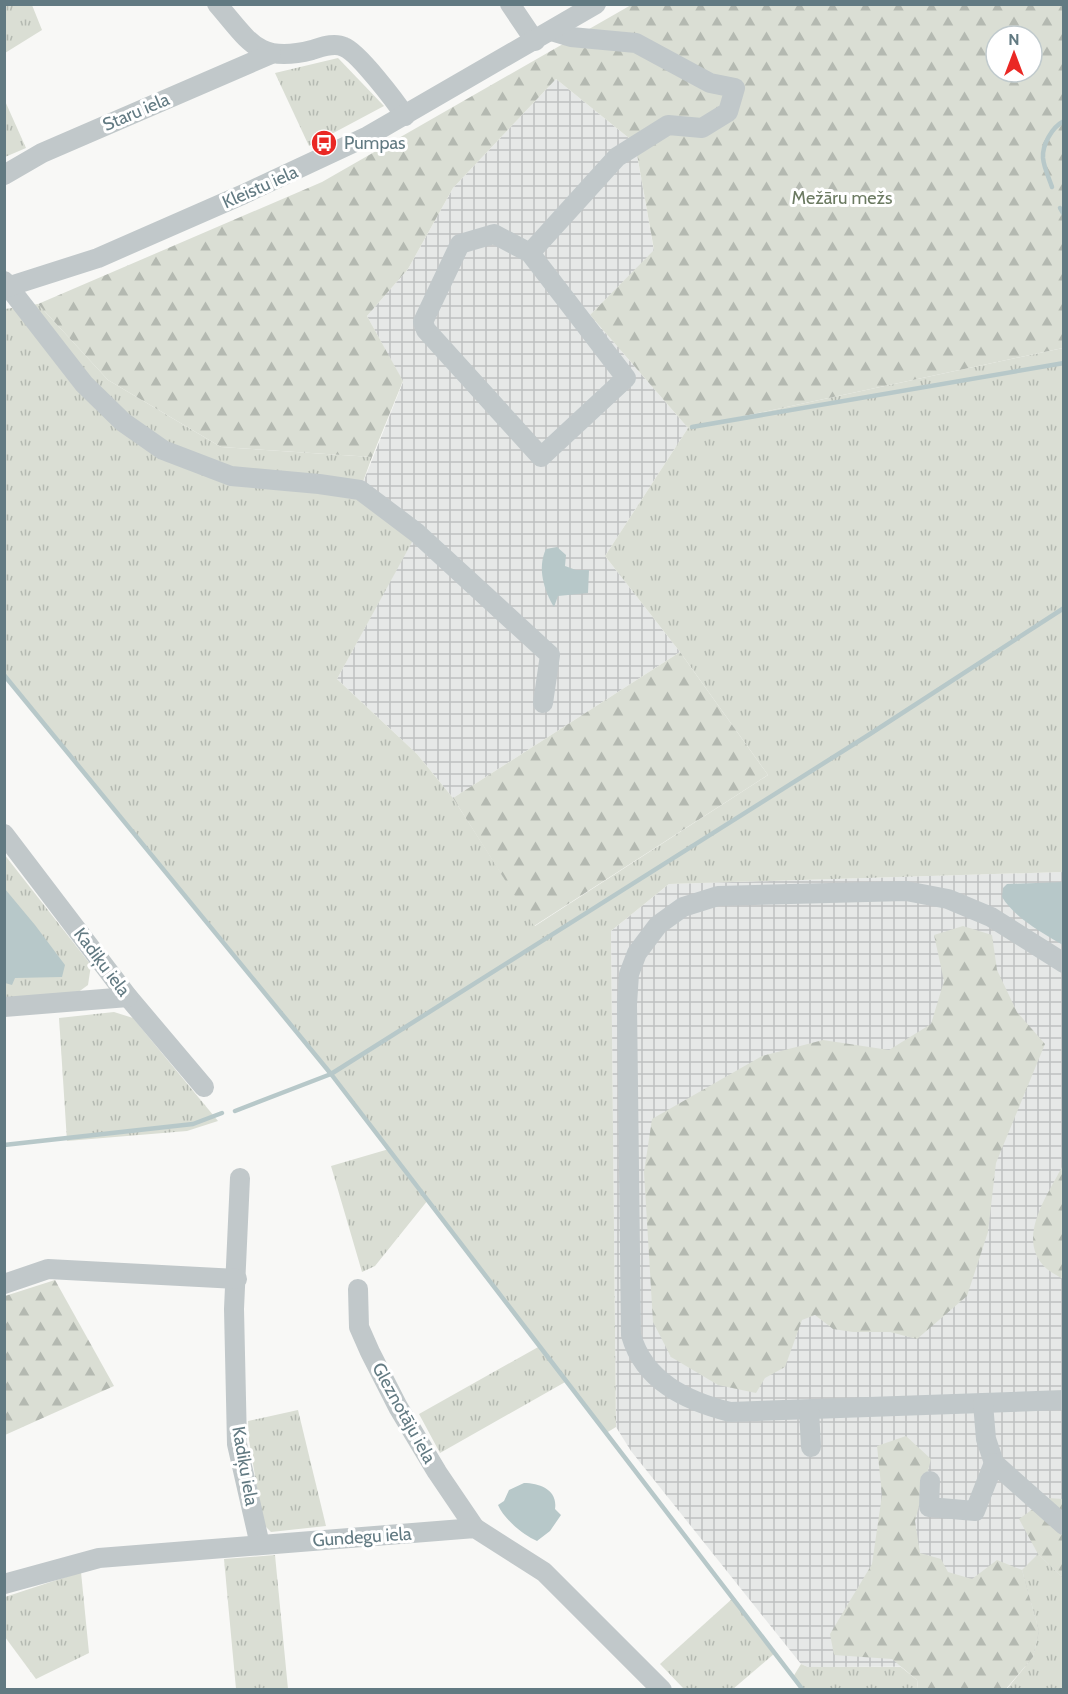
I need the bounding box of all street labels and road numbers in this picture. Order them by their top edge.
street label: Staru iela [99,88,173,136]
street label: Kleistu iela [219,160,301,213]
street label: Kadiķu iela [68,923,135,1001]
street label: Gleznotāju iela [367,1359,441,1467]
street label: Kadiķu iela [226,1425,263,1508]
street label: Gundegu iela [312,1523,413,1551]

